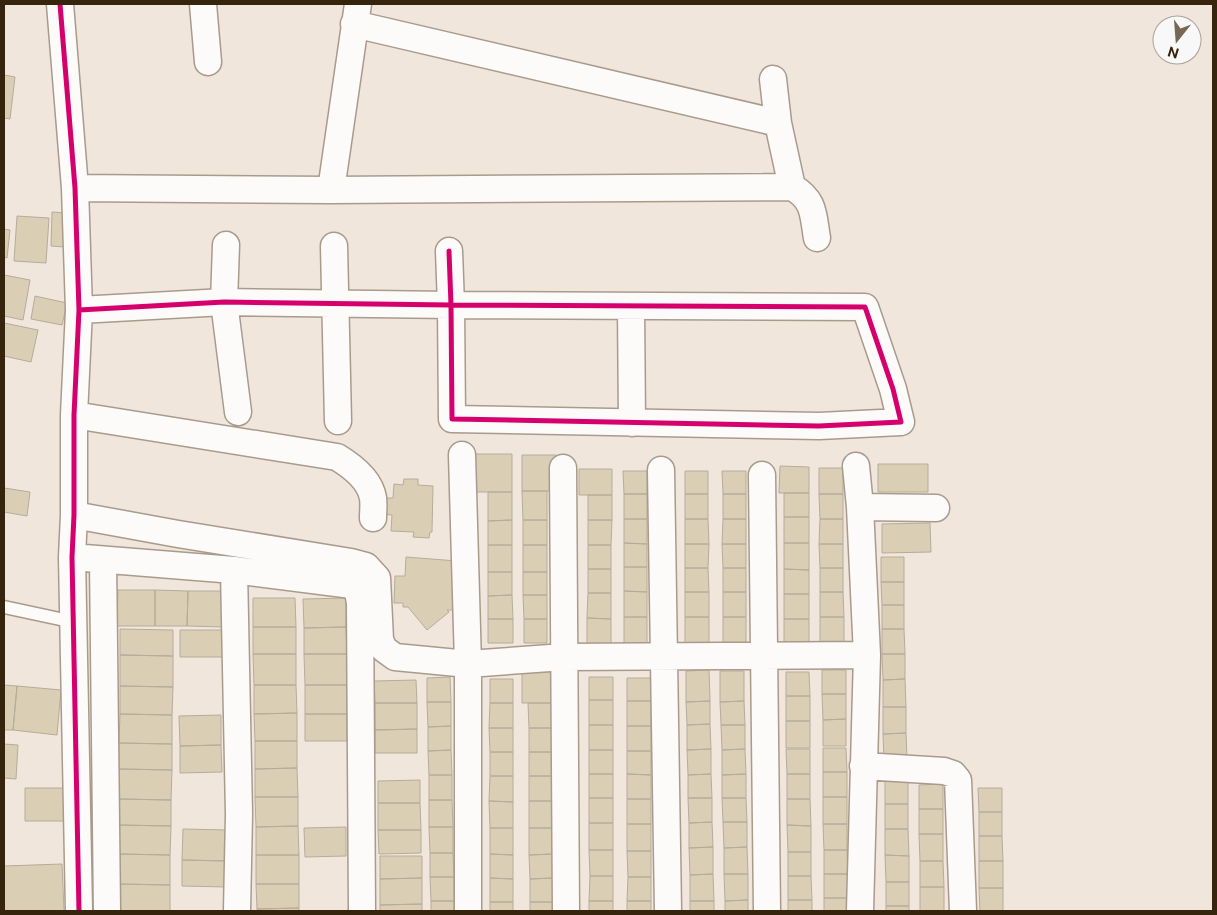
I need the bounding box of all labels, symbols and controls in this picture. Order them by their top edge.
north arrow [1152,15,1202,65]
text: N [1166,43,1181,62]

